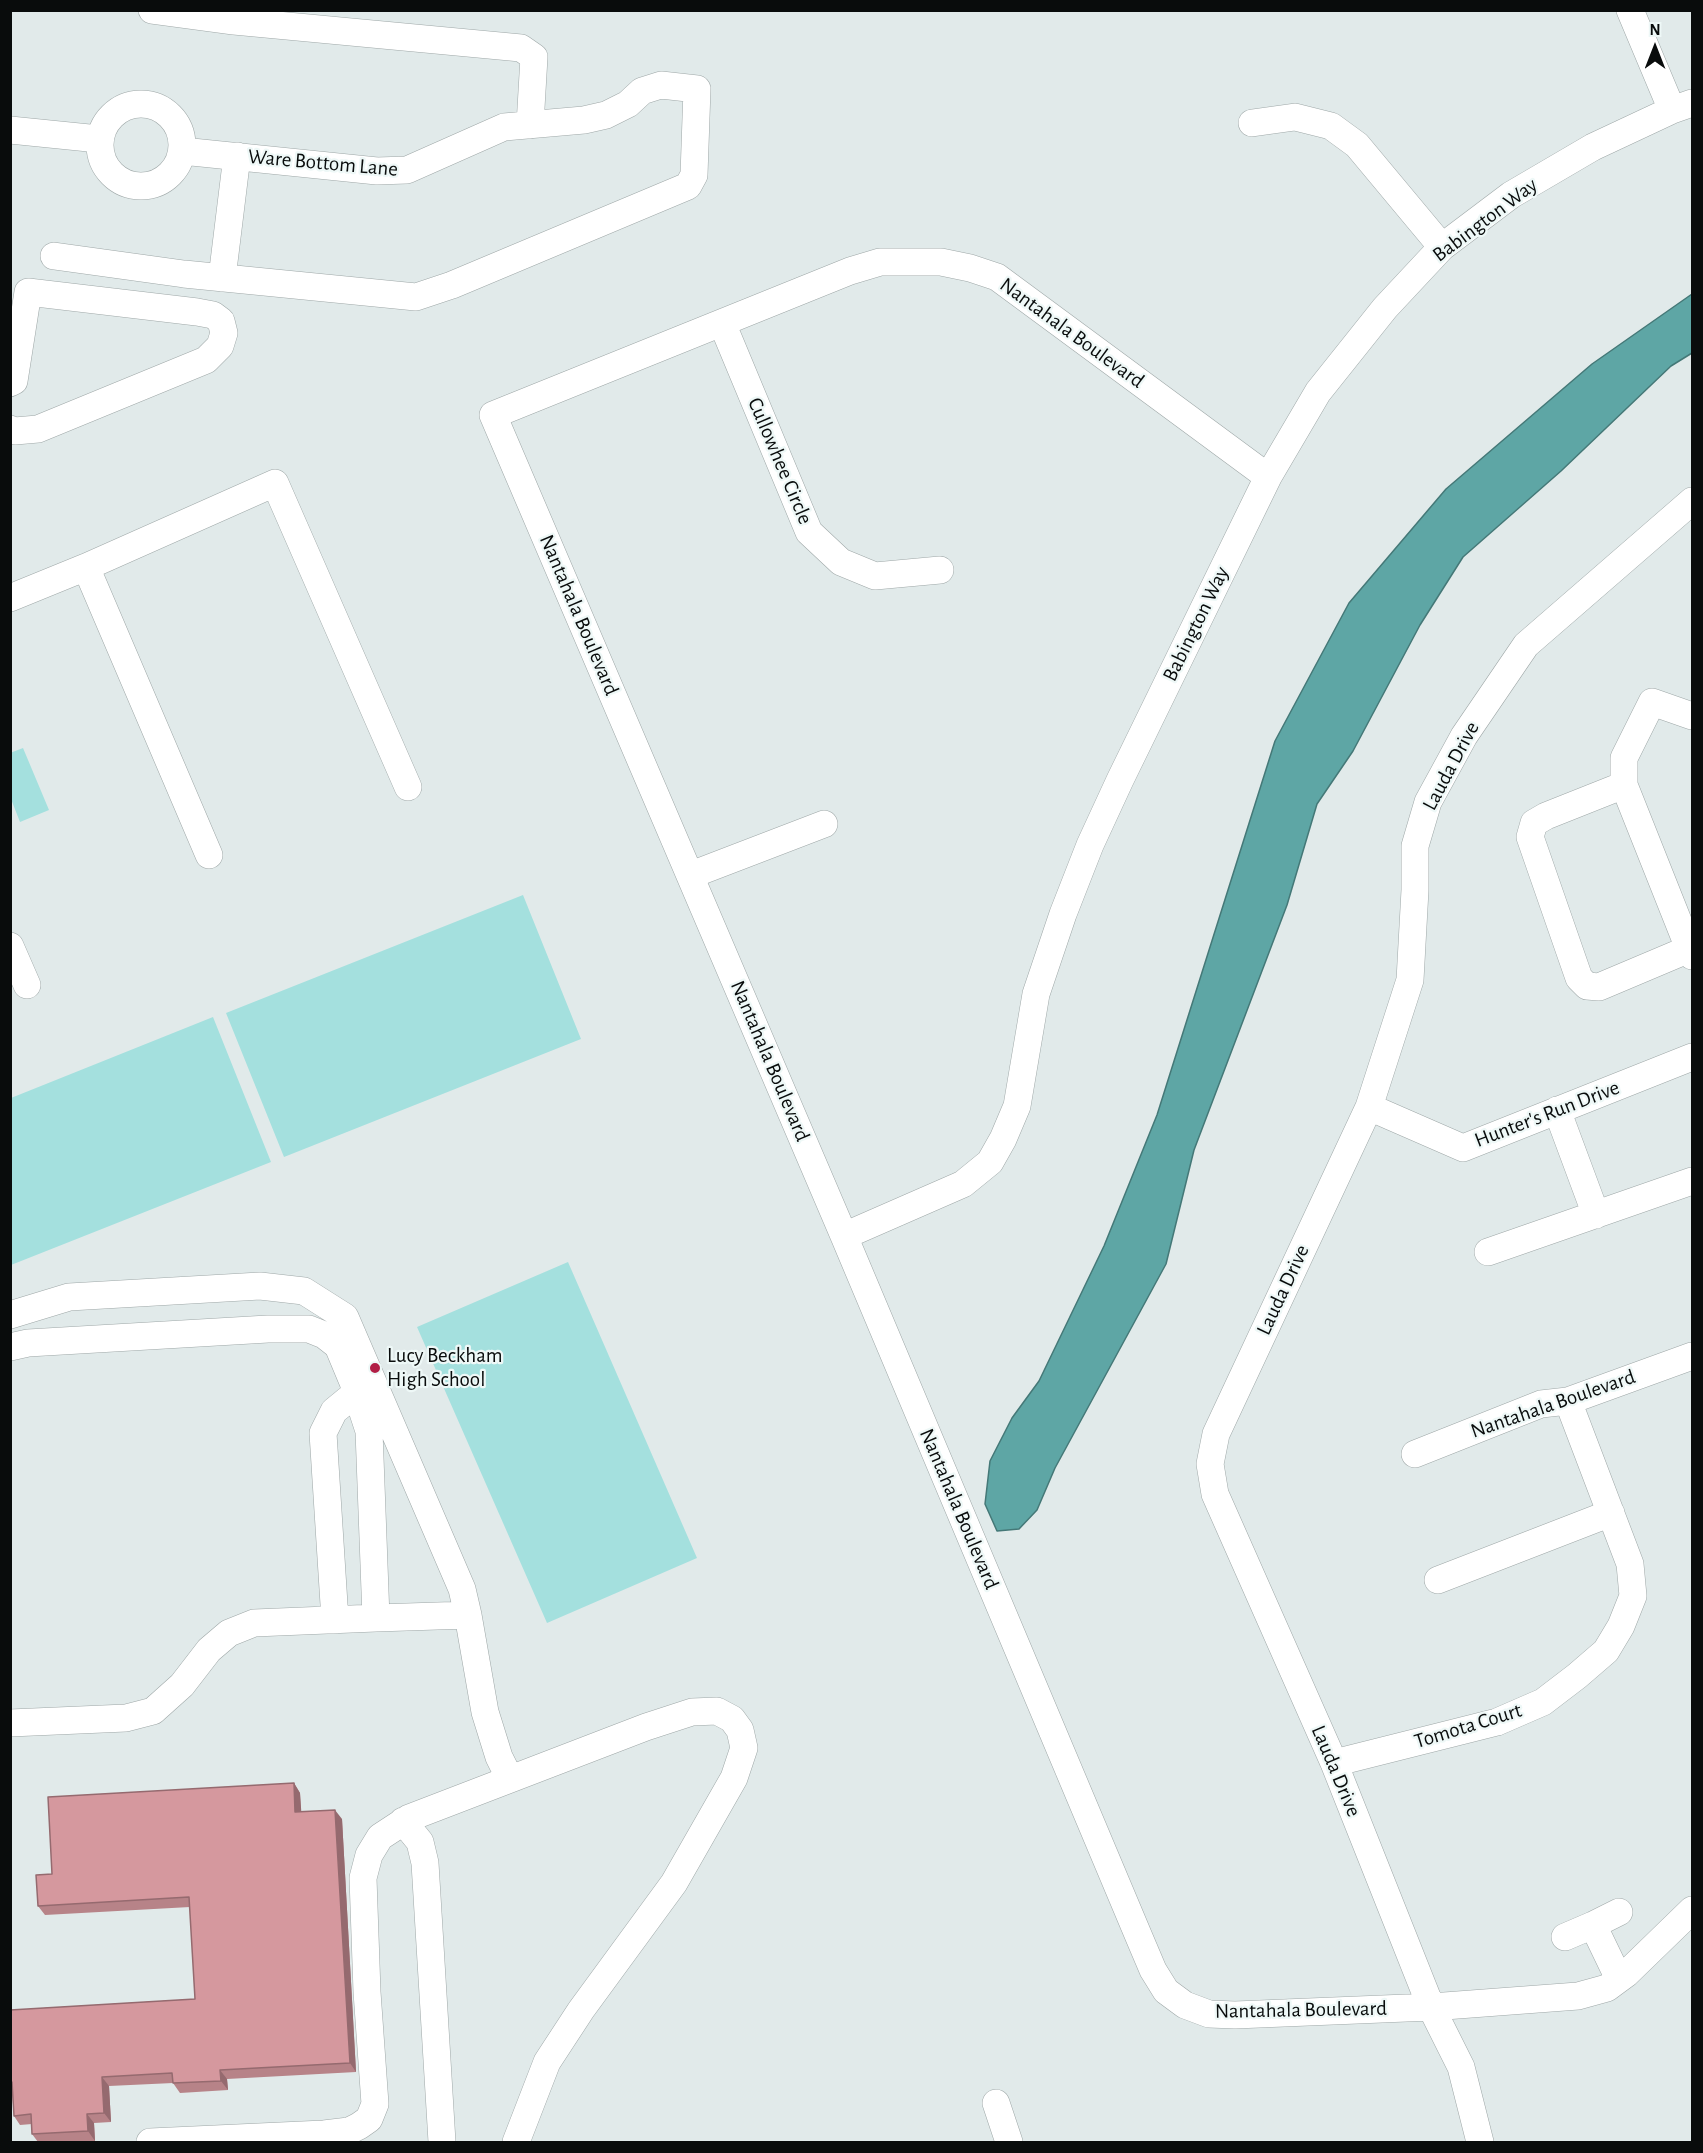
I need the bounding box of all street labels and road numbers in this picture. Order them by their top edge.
street label: Ware Bottom Lane [247,144,399,182]
street label: Babington Way [1428,172,1542,268]
street label: Nantahala Boulevard [995,272,1149,394]
street label: Cullowhee Circle [742,394,818,528]
street label: Nantahala Boulevard [534,531,624,699]
street label: Babington Way [1157,562,1235,686]
street label: Lauda Drive [1417,717,1485,815]
street label: Nantahala Boulevard [725,977,815,1145]
street label: Hunter's Run Drive [1471,1075,1623,1153]
street label: Lauda Drive [1251,1241,1315,1339]
street label: Nantahala Boulevard [1467,1364,1639,1444]
street label: Nantahala Boulevard [914,1425,1004,1593]
street label: Tomota Court [1411,1698,1525,1754]
street label: Lauda Drive [1305,1722,1367,1820]
street label: Nantahala Boulevard [1215,1996,1387,2024]

